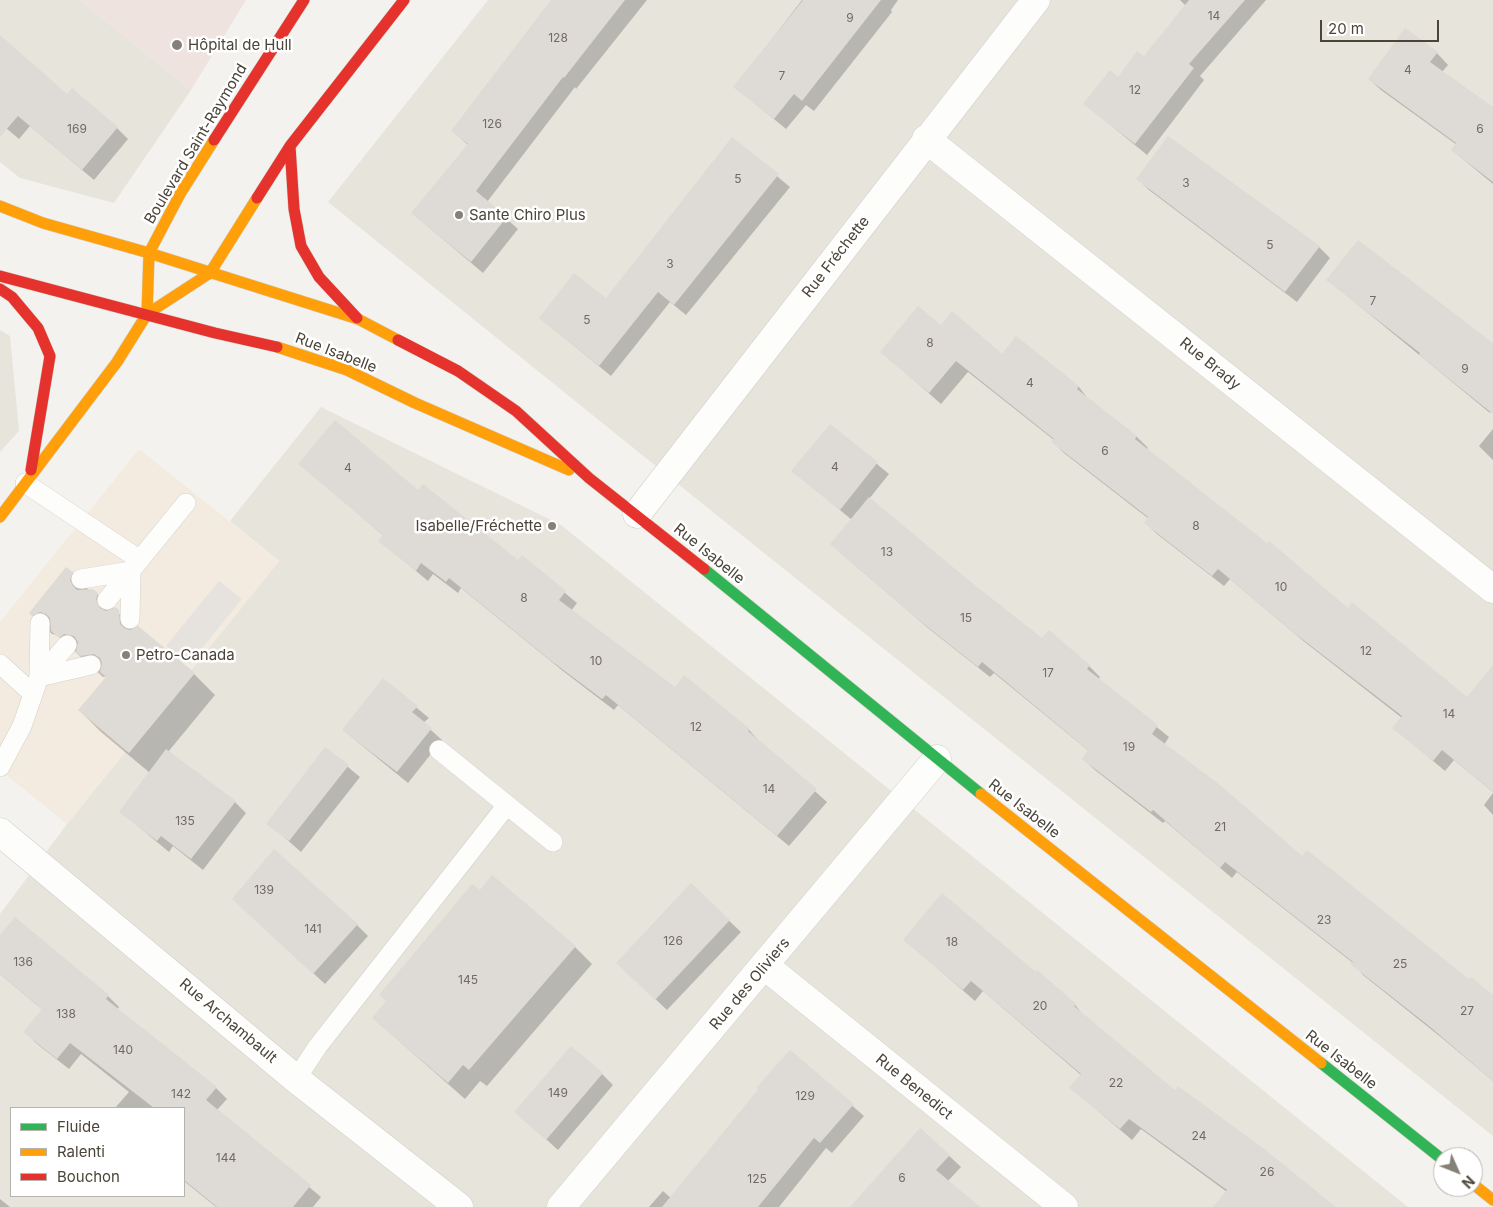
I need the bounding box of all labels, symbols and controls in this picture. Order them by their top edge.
house number: 14 [1208,9,1220,23]
scale bar [1323,10,1442,42]
house number: 9 [846,11,854,25]
text: 20 m [1328,19,1364,38]
house number: 128 [548,31,568,45]
place label: Hôpital de Hull [188,36,292,54]
marker: Hôpital de Hull [170,38,184,52]
street label: Boulevard Saint-Raymond [141,61,251,227]
house number: 4 [1404,63,1412,77]
house number: 7 [779,69,785,83]
house number: 12 [1129,83,1141,97]
house number: 126 [482,117,502,131]
house number: 169 [67,122,87,136]
house number: 6 [1476,122,1484,136]
house number: 5 [734,172,742,186]
house number: 3 [1182,176,1190,190]
place label: Sante Chiro Plus [469,206,586,224]
marker: Sante Chiro Plus [453,209,465,221]
street label: Rue Fréchette [799,213,873,301]
house number: 5 [1266,238,1274,252]
house number: 3 [666,257,674,271]
house number: 7 [1370,294,1376,308]
house number: 5 [583,313,591,327]
street label: Rue Isabelle [293,329,379,377]
street label: Rue Brady [1176,334,1244,394]
house number: 8 [926,336,934,350]
house number: 9 [1461,362,1469,376]
house number: 4 [1026,376,1034,390]
house number: 6 [1101,444,1109,458]
house number: 4 [831,460,839,474]
house number: 4 [344,461,352,475]
place label: Isabelle/Fréchette [415,517,542,535]
house number: 8 [1192,519,1200,533]
marker: Isabelle/Fréchette [546,520,558,532]
street label: Rue Isabelle [670,520,748,588]
house number: 13 [881,545,893,559]
house number: 10 [1275,580,1287,594]
house number: 8 [520,591,528,605]
house number: 15 [960,611,972,625]
house number: 12 [1360,644,1372,658]
place label: Petro-Canada [136,646,235,664]
marker: Petro-Canada [120,649,132,661]
house number: 10 [590,654,602,668]
house number: 17 [1042,666,1054,680]
house number: 14 [1443,707,1455,721]
house number: 12 [690,720,702,734]
house number: 19 [1123,740,1135,754]
street label: Rue Isabelle [985,775,1063,843]
house number: 14 [763,782,775,796]
house number: 135 [175,814,195,828]
house number: 21 [1214,820,1226,834]
house number: 139 [254,883,274,897]
house number: 23 [1317,913,1331,927]
house number: 141 [304,922,322,936]
house number: 126 [663,934,683,948]
street label: Rue des Oliviers [706,934,794,1034]
house number: 18 [946,935,958,949]
house number: 136 [13,955,33,969]
house number: 25 [1393,957,1407,971]
house number: 145 [458,973,478,987]
street label: Rue Archambault [176,975,280,1067]
house number: 20 [1033,999,1047,1013]
house number: 27 [1460,1004,1474,1018]
house number: 138 [56,1007,76,1021]
street label: Rue Isabelle [1302,1026,1380,1094]
house number: 140 [113,1043,133,1057]
street label: Rue Benedict [872,1050,956,1124]
house number: 22 [1109,1076,1123,1090]
house number: 149 [548,1086,568,1100]
house number: 142 [171,1087,191,1101]
house number: 129 [795,1089,815,1103]
legend [10,1107,185,1197]
text: Fluide [57,1117,100,1136]
house number: 24 [1192,1129,1206,1143]
text: Ralenti [57,1142,105,1161]
north arrow [1433,1147,1483,1197]
house number: 144 [216,1151,236,1165]
house number: 26 [1260,1165,1274,1179]
text: Bouchon [57,1167,120,1186]
house number: 6 [898,1171,906,1185]
house number: 125 [747,1172,767,1186]
text: N [1459,1172,1478,1192]

